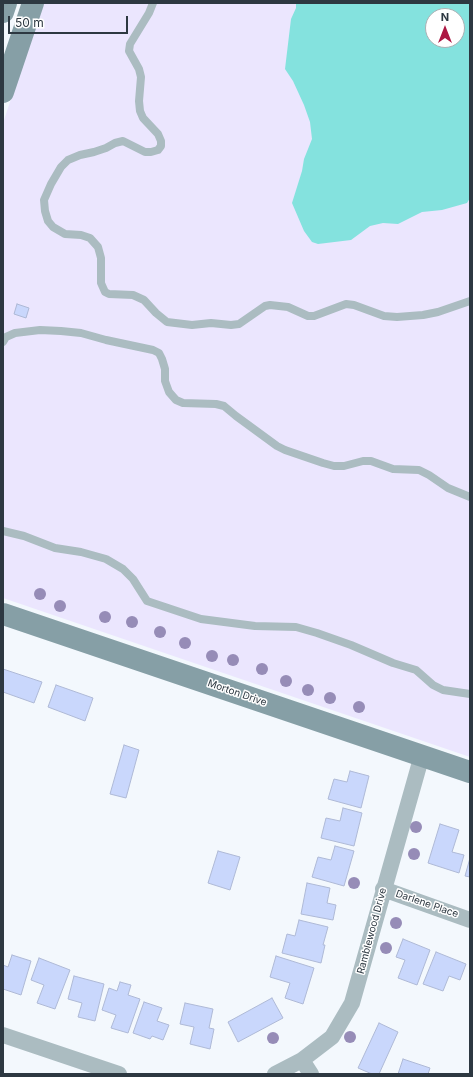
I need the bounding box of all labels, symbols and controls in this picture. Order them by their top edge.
scale bar [10,8,130,34]
north arrow [425,8,465,48]
text: N [441,10,449,24]
text: 50 m [15,15,44,30]
street label: Morton Drive [206,677,268,709]
street label: Ramblewood Drive [355,887,389,975]
street label: Darlene Place [394,888,460,920]

